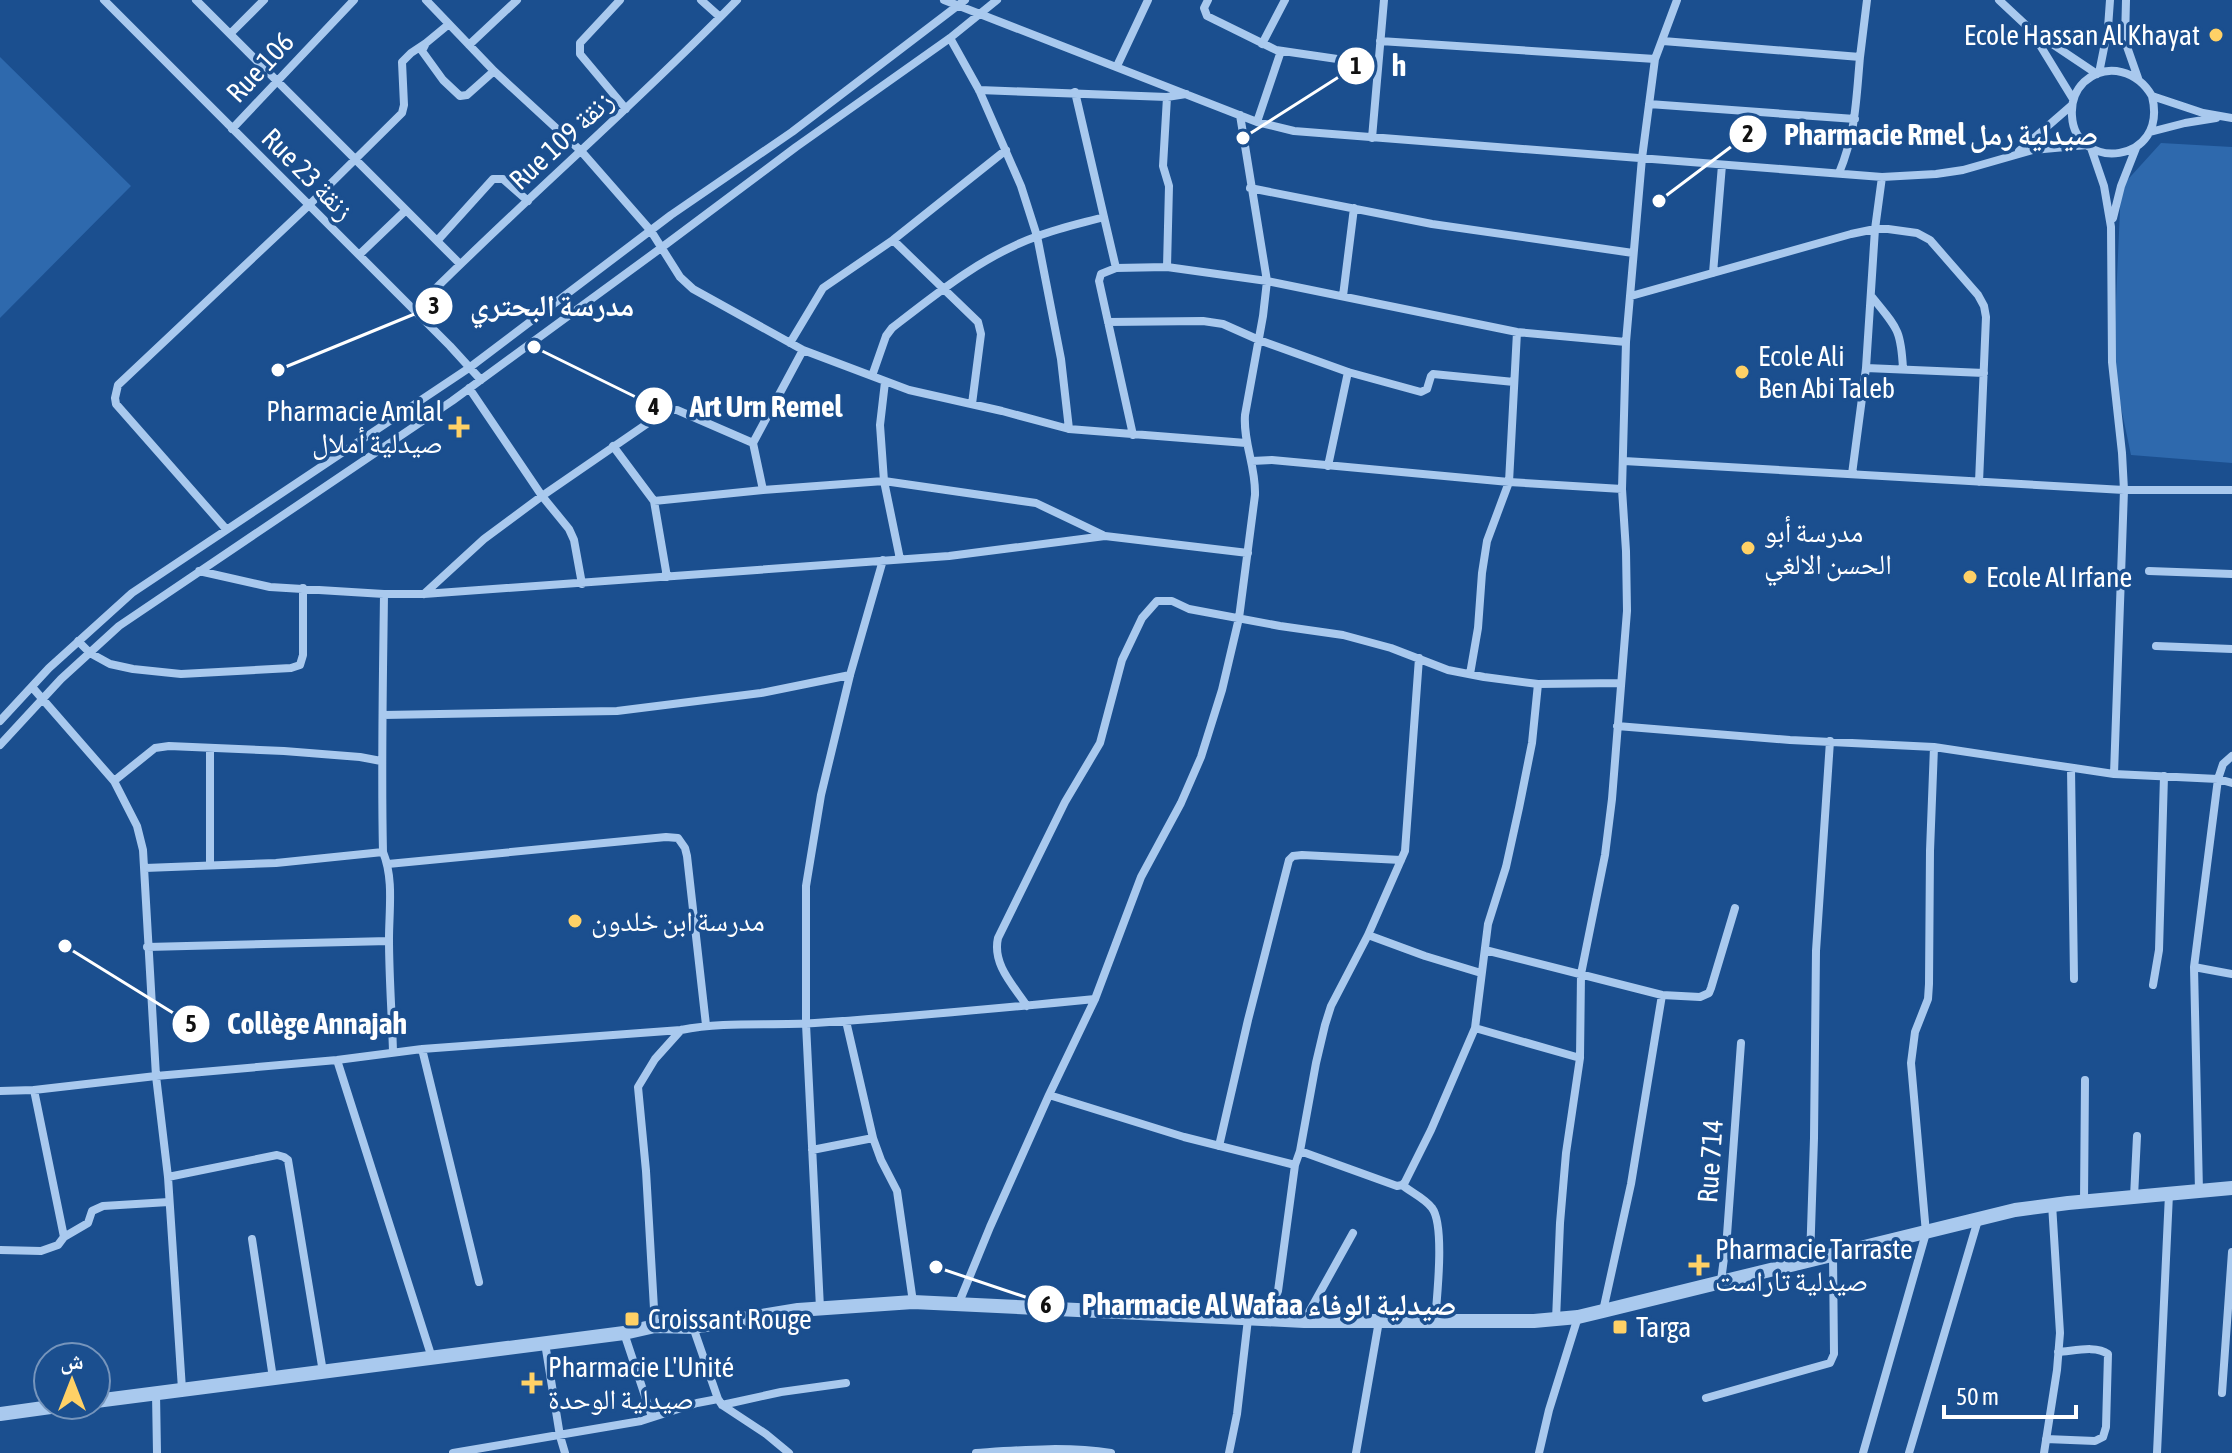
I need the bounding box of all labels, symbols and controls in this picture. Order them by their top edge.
place label: Ecole Hassan Al Khayat [1964,19,2200,51]
street label: Rue 106 [220,26,300,108]
marker: Ecole Hassan Al Khayat [2207,26,2225,44]
callout: h [1336,39,1423,93]
text: h [1392,48,1406,82]
text: 1 [1350,52,1362,79]
street label: Rue 109 زنقة [503,84,619,196]
callout: Pharmacie Rmel صيدلية رمل [1728,107,2114,161]
text: Pharmacie Rmel صيدلية رمل [1784,117,2098,153]
text: 2 [1742,120,1754,147]
street label: Rue 23 زنقة [256,122,360,226]
callout: مدرسة البحتري [414,279,651,333]
text: مدرسة البحتري [470,288,634,329]
text: 3 [428,292,440,319]
place label: Ecole Ali Ben Abi Taleb [1758,340,1895,404]
marker: Ecole Ali Ben Abi Taleb [1733,363,1751,381]
callout: Art Urn Remel [634,379,859,433]
text: Art Urn Remel [689,389,844,423]
text: 4 [647,393,660,420]
place label: Pharmacie Amlal صيدلية أملال [266,395,444,460]
marker: Pharmacie Amlal صيدلية أملال [450,418,468,436]
place label: مدرسة أبو الحسن الالغي [1764,515,1892,587]
marker: مدرسة أبو الحسن الالغي [1739,539,1757,557]
place label: Ecole Al Irfane [1986,561,2132,593]
marker: Ecole Al Irfane [1961,568,1979,586]
place label: مدرسة ابن خلدون [591,905,765,939]
marker: مدرسة ابن خلدون [566,912,584,930]
callout: Collège Annajah [171,997,423,1051]
text: Collège Annajah [227,1006,407,1040]
text: 5 [185,1010,197,1037]
street label: Rue 714 [1691,1118,1729,1204]
place label: Pharmacie Tarraste صيدلية تاراست [1715,1233,1913,1297]
marker: Pharmacie Tarraste صيدلية تاراست [1690,1256,1708,1274]
callout: Pharmacie Al Wafaa صيدلية الوفاء [1026,1277,1472,1331]
text: Pharmacie Al Wafaa صيدلية الوفاء [1082,1287,1456,1322]
text: 6 [1040,1291,1052,1318]
place label: Croissant Rouge [648,1303,812,1335]
marker: Croissant Rouge [623,1310,641,1328]
place label: Targa [1636,1311,1691,1343]
marker: Targa [1611,1318,1629,1336]
north arrow [32,1341,112,1421]
text: ش [60,1348,84,1375]
place label: Pharmacie L'Unité صيدلية الوحدة [548,1351,734,1415]
scale bar [1944,1369,2076,1419]
marker: Pharmacie L'Unité صيدلية الوحدة [523,1374,541,1392]
text: 50 m [1956,1383,1999,1410]

